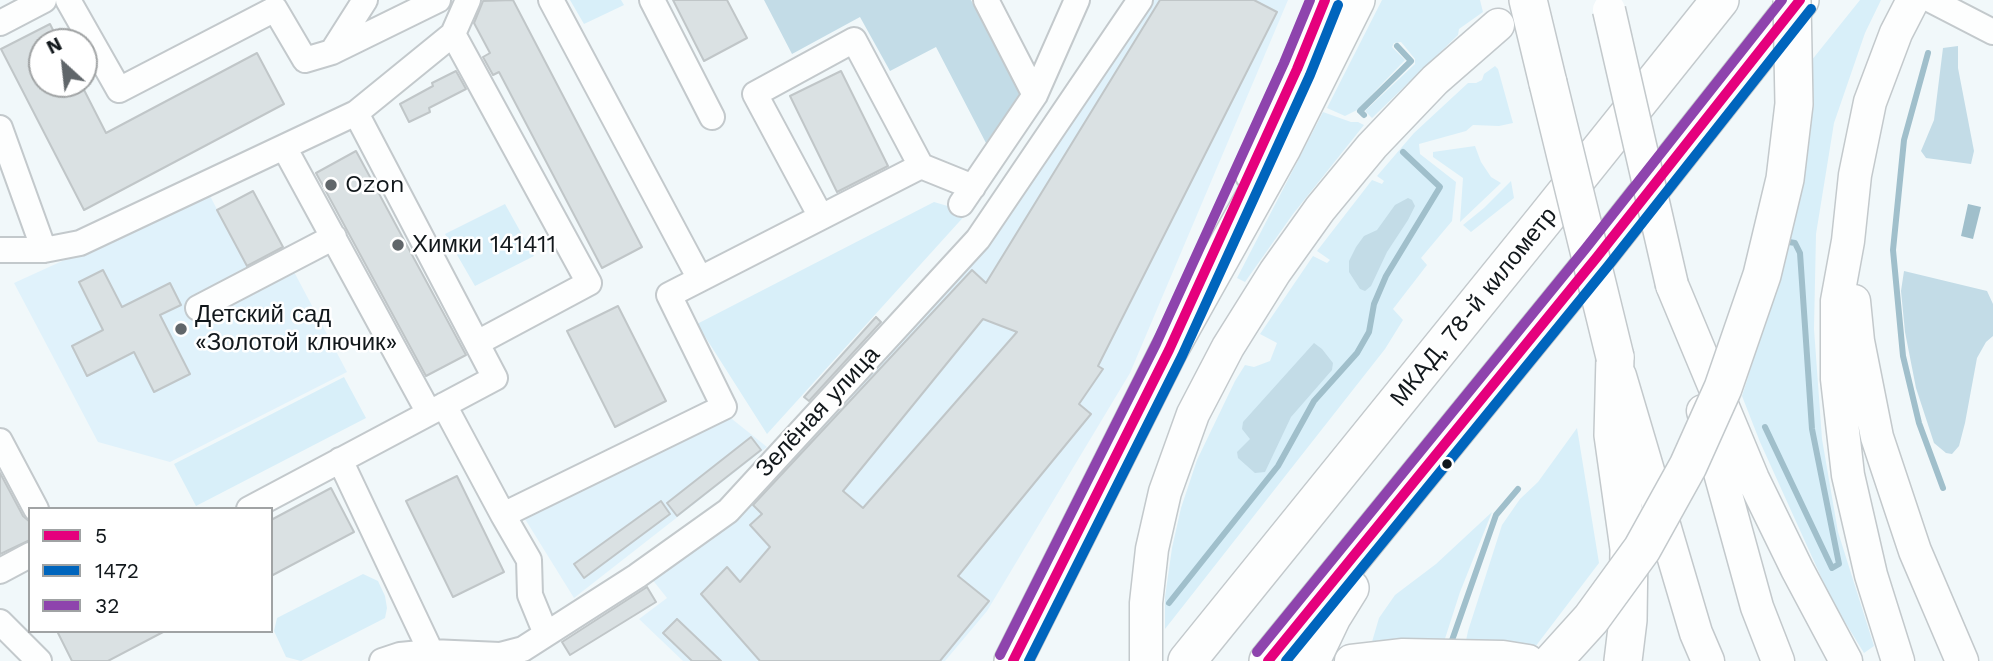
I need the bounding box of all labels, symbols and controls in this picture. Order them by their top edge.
north arrow [28,28,98,98]
text: N [43,32,66,59]
place label: Ozon [345,171,405,199]
marker: Ozon [323,177,339,193]
street label: МКАД, 78-й километр [1385,202,1563,412]
place label: Химки 141411 [412,231,556,259]
marker: Химки 141411 [390,237,406,253]
place label: Детский сад «Золотой ключик» [195,301,397,357]
marker: Детский сад «Золотой ключик» [173,321,189,337]
street label: Зелёная улица [750,341,886,483]
unlabelled marker [1440,457,1454,471]
legend [28,507,273,633]
text: 5 [95,523,107,548]
text: 1472 [95,558,139,583]
text: 32 [95,593,120,618]

